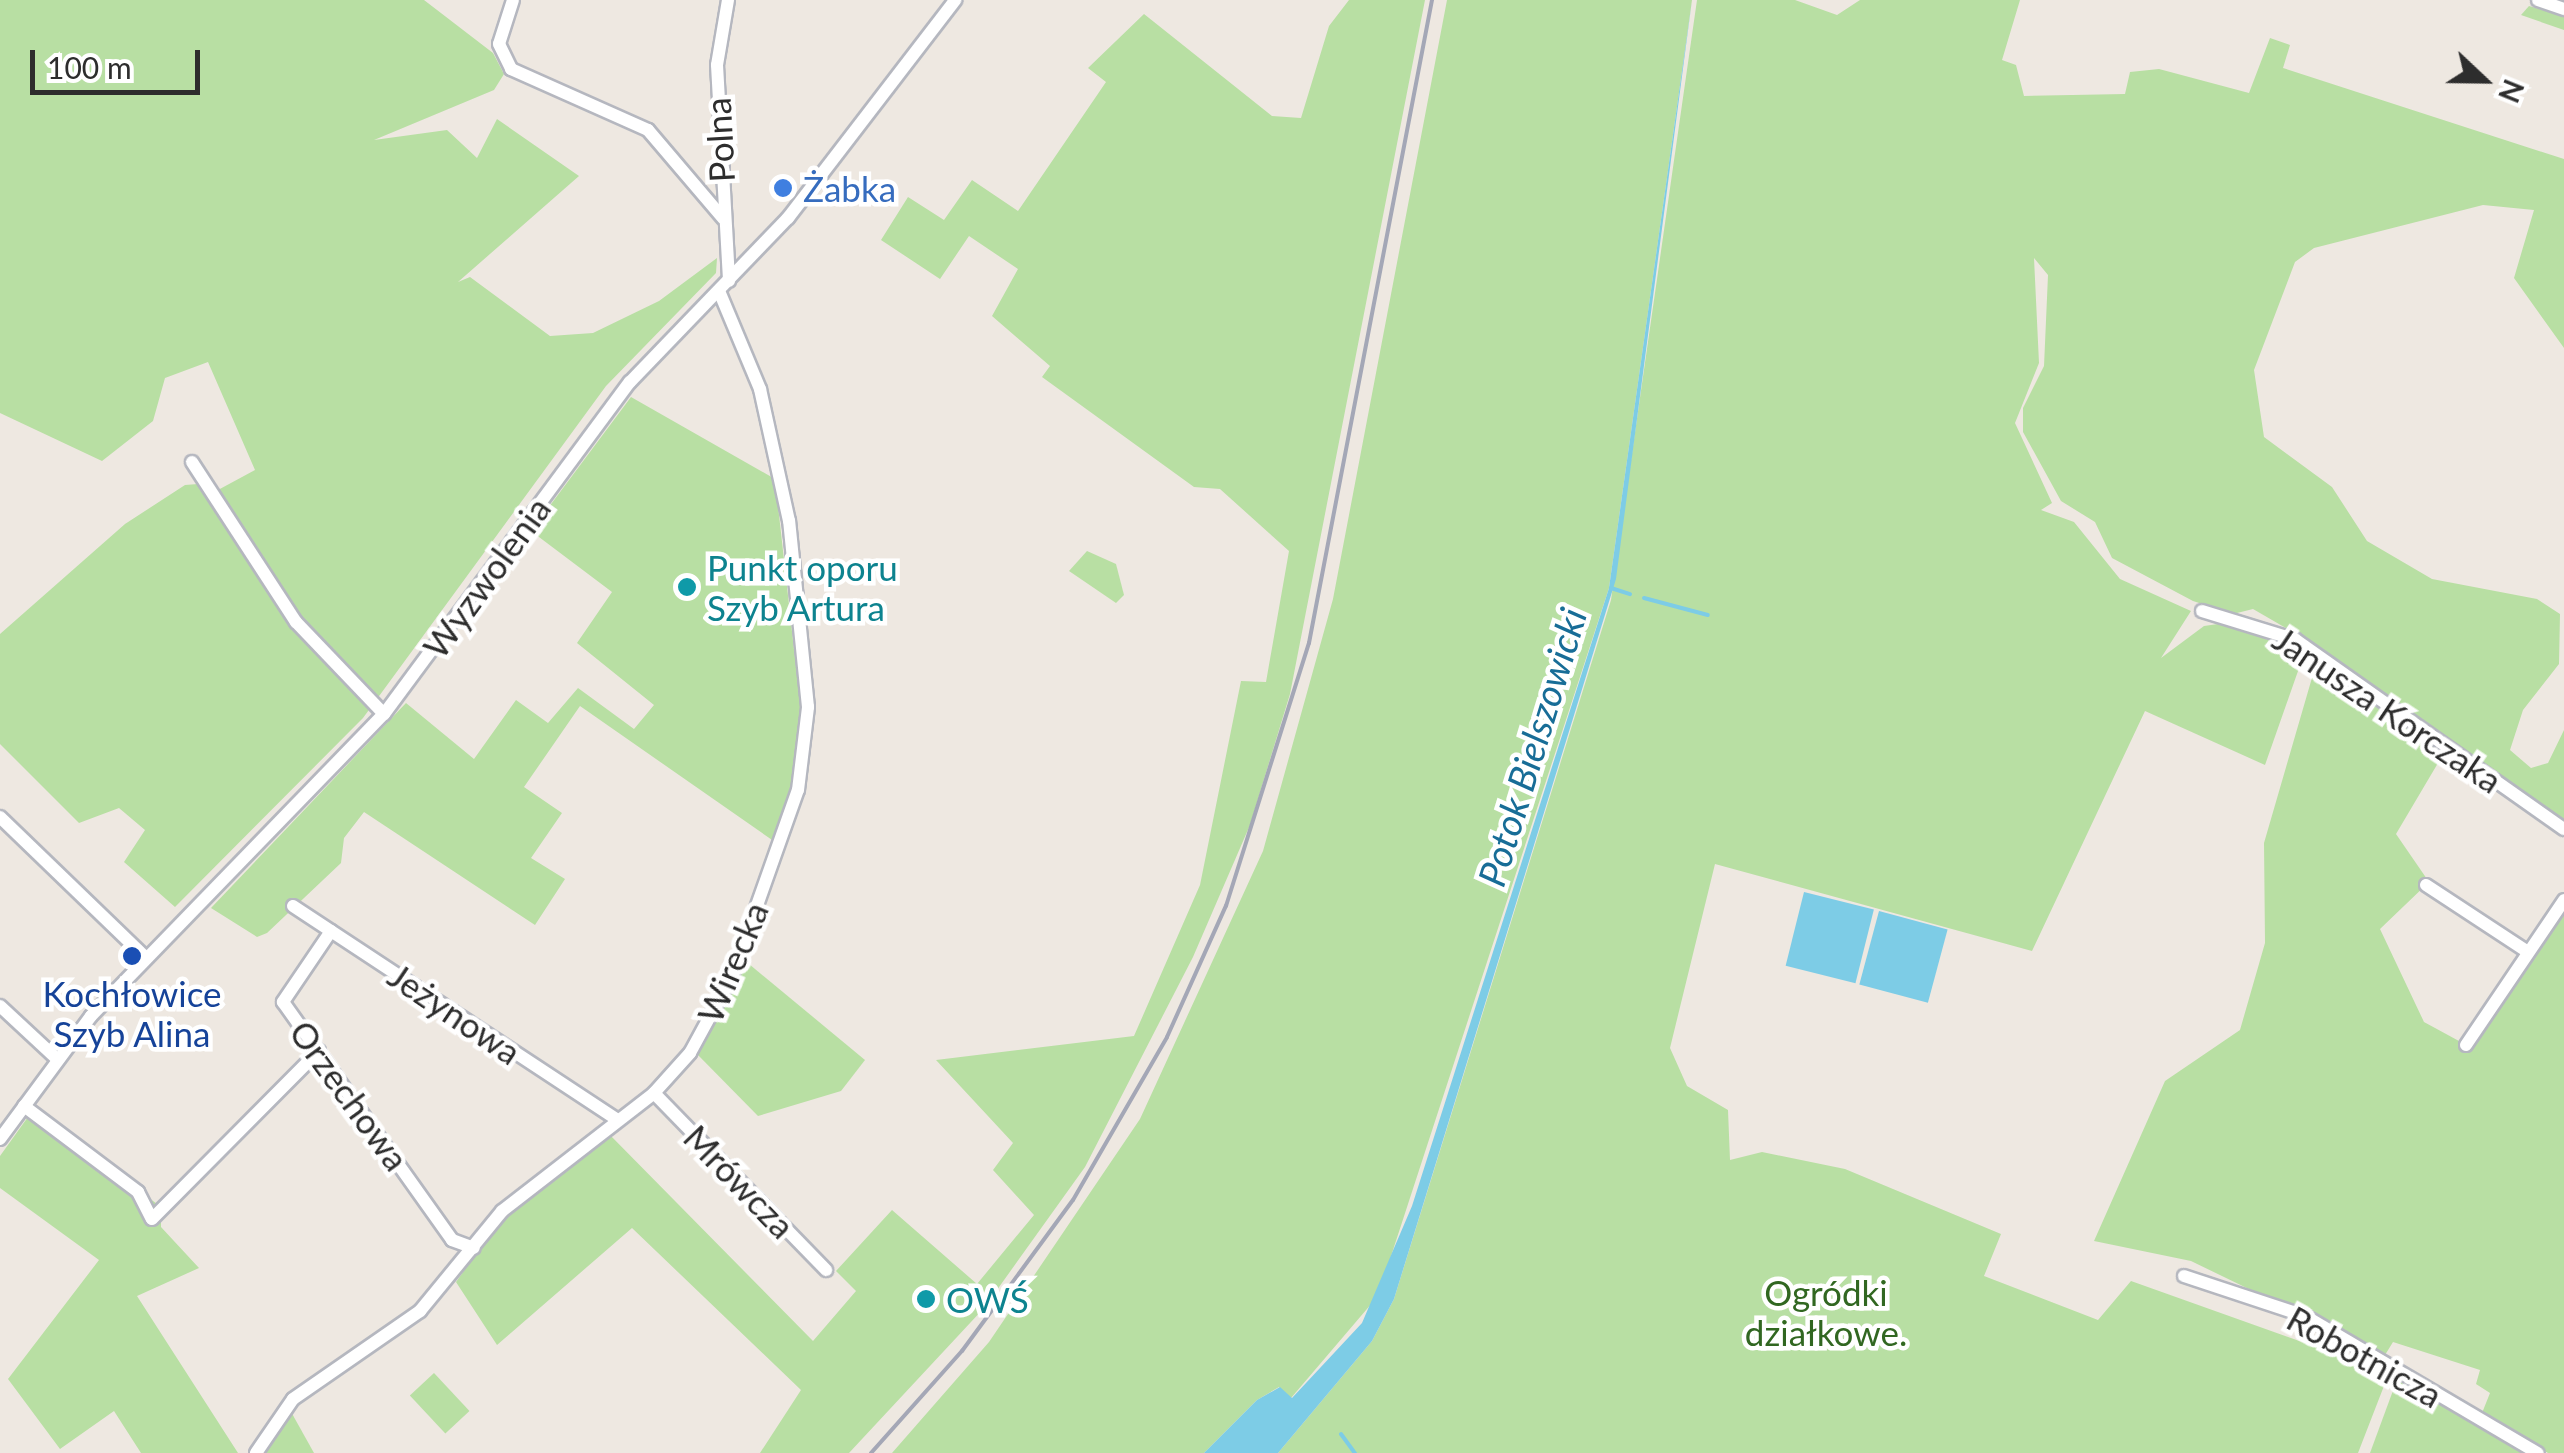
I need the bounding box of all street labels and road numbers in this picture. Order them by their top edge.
street label: Polna [696,96,742,184]
street label: Wyzwolenia [414,488,558,666]
street label: Janusza Korczaka [2266,617,2510,801]
street label: Wirecka [688,895,776,1029]
street label: Jeżynowa [381,954,529,1072]
street label: Orzechowa [282,1012,418,1178]
street label: Mrówcza [676,1116,804,1246]
street label: Robotnicza [2280,1296,2450,1416]

